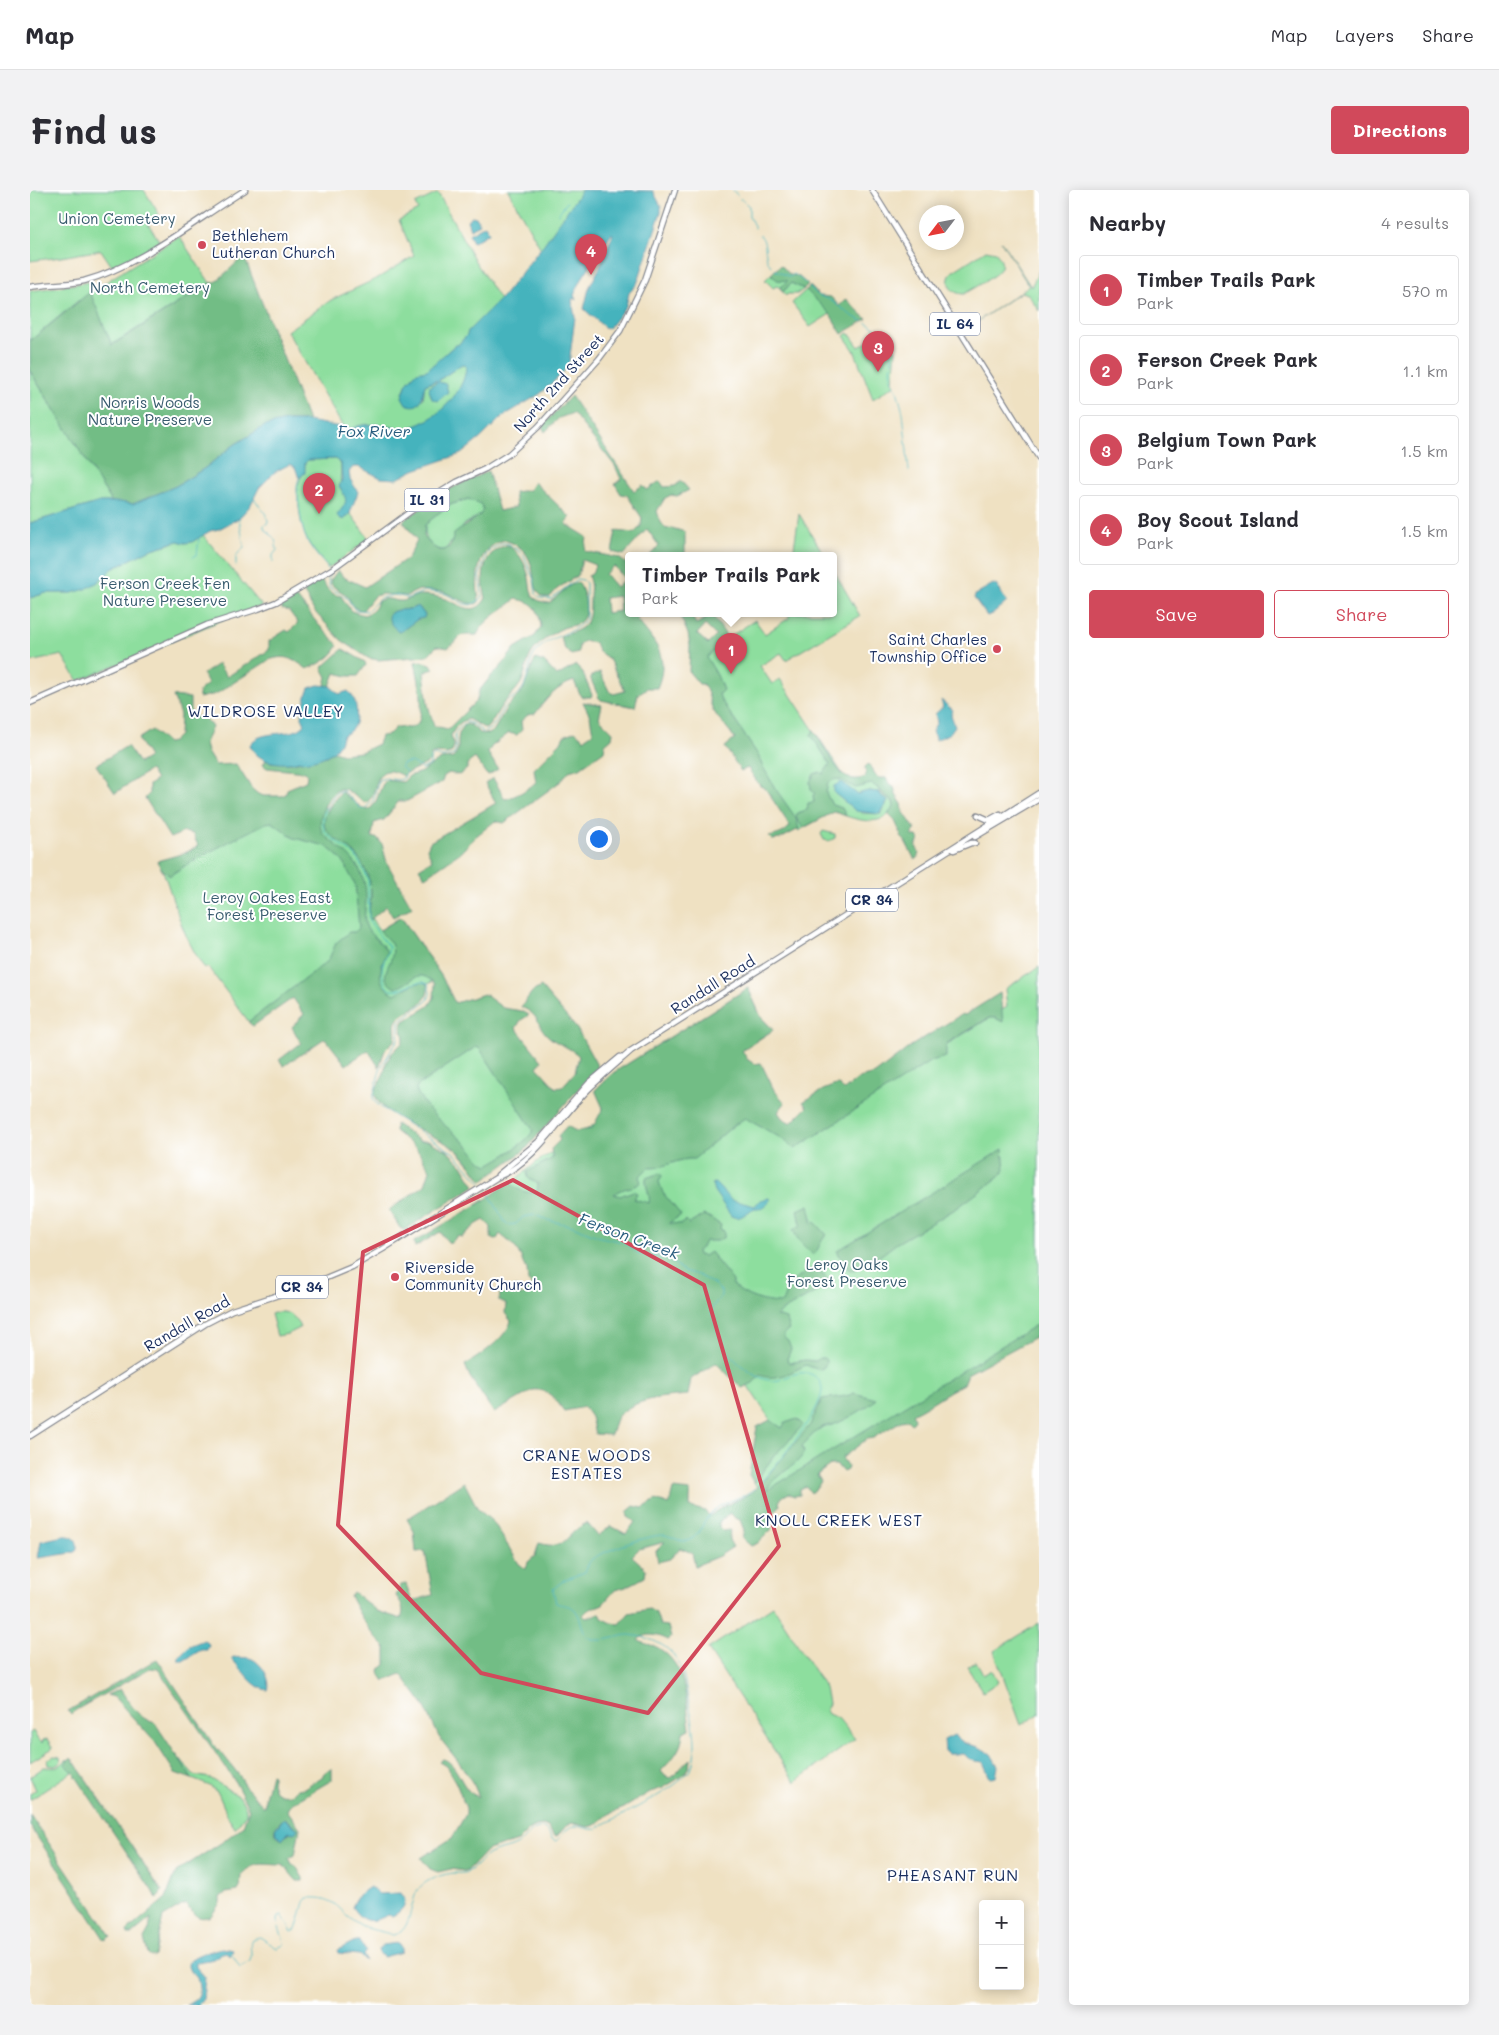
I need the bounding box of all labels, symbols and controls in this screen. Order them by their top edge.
text: Map [25,19,74,50]
text: Map [1271,23,1307,47]
text: Layers [1335,23,1394,47]
text: Share [1422,23,1474,47]
button: Directions [1331,106,1469,154]
text: Find us [30,107,157,153]
north arrow [919,205,964,250]
park label: Union Cemetery [58,208,176,228]
text: Nearby [1089,209,1166,236]
text: 4 results [1381,212,1449,233]
place label: Bethlehem Lutheran Church [212,225,335,262]
pin: 4 [575,234,607,275]
marker: Bethlehem Lutheran Church [196,239,208,251]
text: Timber Trails Park [1137,267,1315,292]
park label: North Cemetery [90,277,210,297]
text: 1 [1102,280,1110,301]
text: 570 m [1402,280,1448,301]
text: Park [1137,292,1173,313]
road number: IL 64 [930,312,980,336]
street label: North 2nd Street [509,329,608,436]
pin: 3 [862,331,894,372]
text: Ferson Creek Park [1137,347,1318,372]
text: 2 [1102,360,1110,381]
text: 1.1 km [1403,360,1448,381]
text: Park [1137,372,1173,393]
park label: Norris Woods Nature Preserve [88,392,212,429]
water label: Fox River [337,420,411,441]
text: Belgium Town Park [1137,427,1317,452]
text: 3 [1101,440,1111,461]
text: 1.5 km [1400,440,1448,461]
text: Park [1137,452,1173,473]
pin: 2 [303,473,335,514]
road number: IL 31 [404,488,450,512]
text: Boy Scout Island [1137,507,1298,532]
text: 4 [1101,520,1111,541]
text: 1.5 km [1400,520,1448,541]
text: Park [1137,532,1173,553]
popup [625,552,837,617]
text: Timber Trails Park [642,562,820,587]
park label: Ferson Creek Fen Nature Preserve [100,573,230,610]
text: Park [642,587,678,608]
button: Save [1089,590,1264,638]
button: Share [1274,590,1449,638]
place label: Saint Charles Township Office [869,629,987,666]
pin: 1 [715,633,747,674]
marker: Saint Charles Township Office [991,643,1003,655]
district label: WILDROSE VALLEY [187,700,345,721]
your location [586,826,612,852]
park label: Leroy Oakes East Forest Preserve [203,887,331,924]
road number: CR 34 [846,888,898,912]
street label: Randall Road [667,950,758,1018]
water label: Ferson Creek [576,1208,683,1264]
park label: Leroy Oaks Forest Preserve [787,1254,907,1291]
place label: Riverside Community Church [405,1257,541,1294]
marker: Riverside Community Church [389,1271,401,1283]
road number: CR 34 [276,1276,328,1298]
street label: Randall Road [140,1291,233,1356]
district label: CRANE WOODS ESTATES [522,1444,652,1483]
district label: KNOLL CREEK WEST [755,1509,923,1530]
district label: PHEASANT RUN [887,1864,1019,1885]
map controls [979,1900,1024,1990]
button: + [979,1900,1024,1945]
button: − [979,1945,1024,1990]

